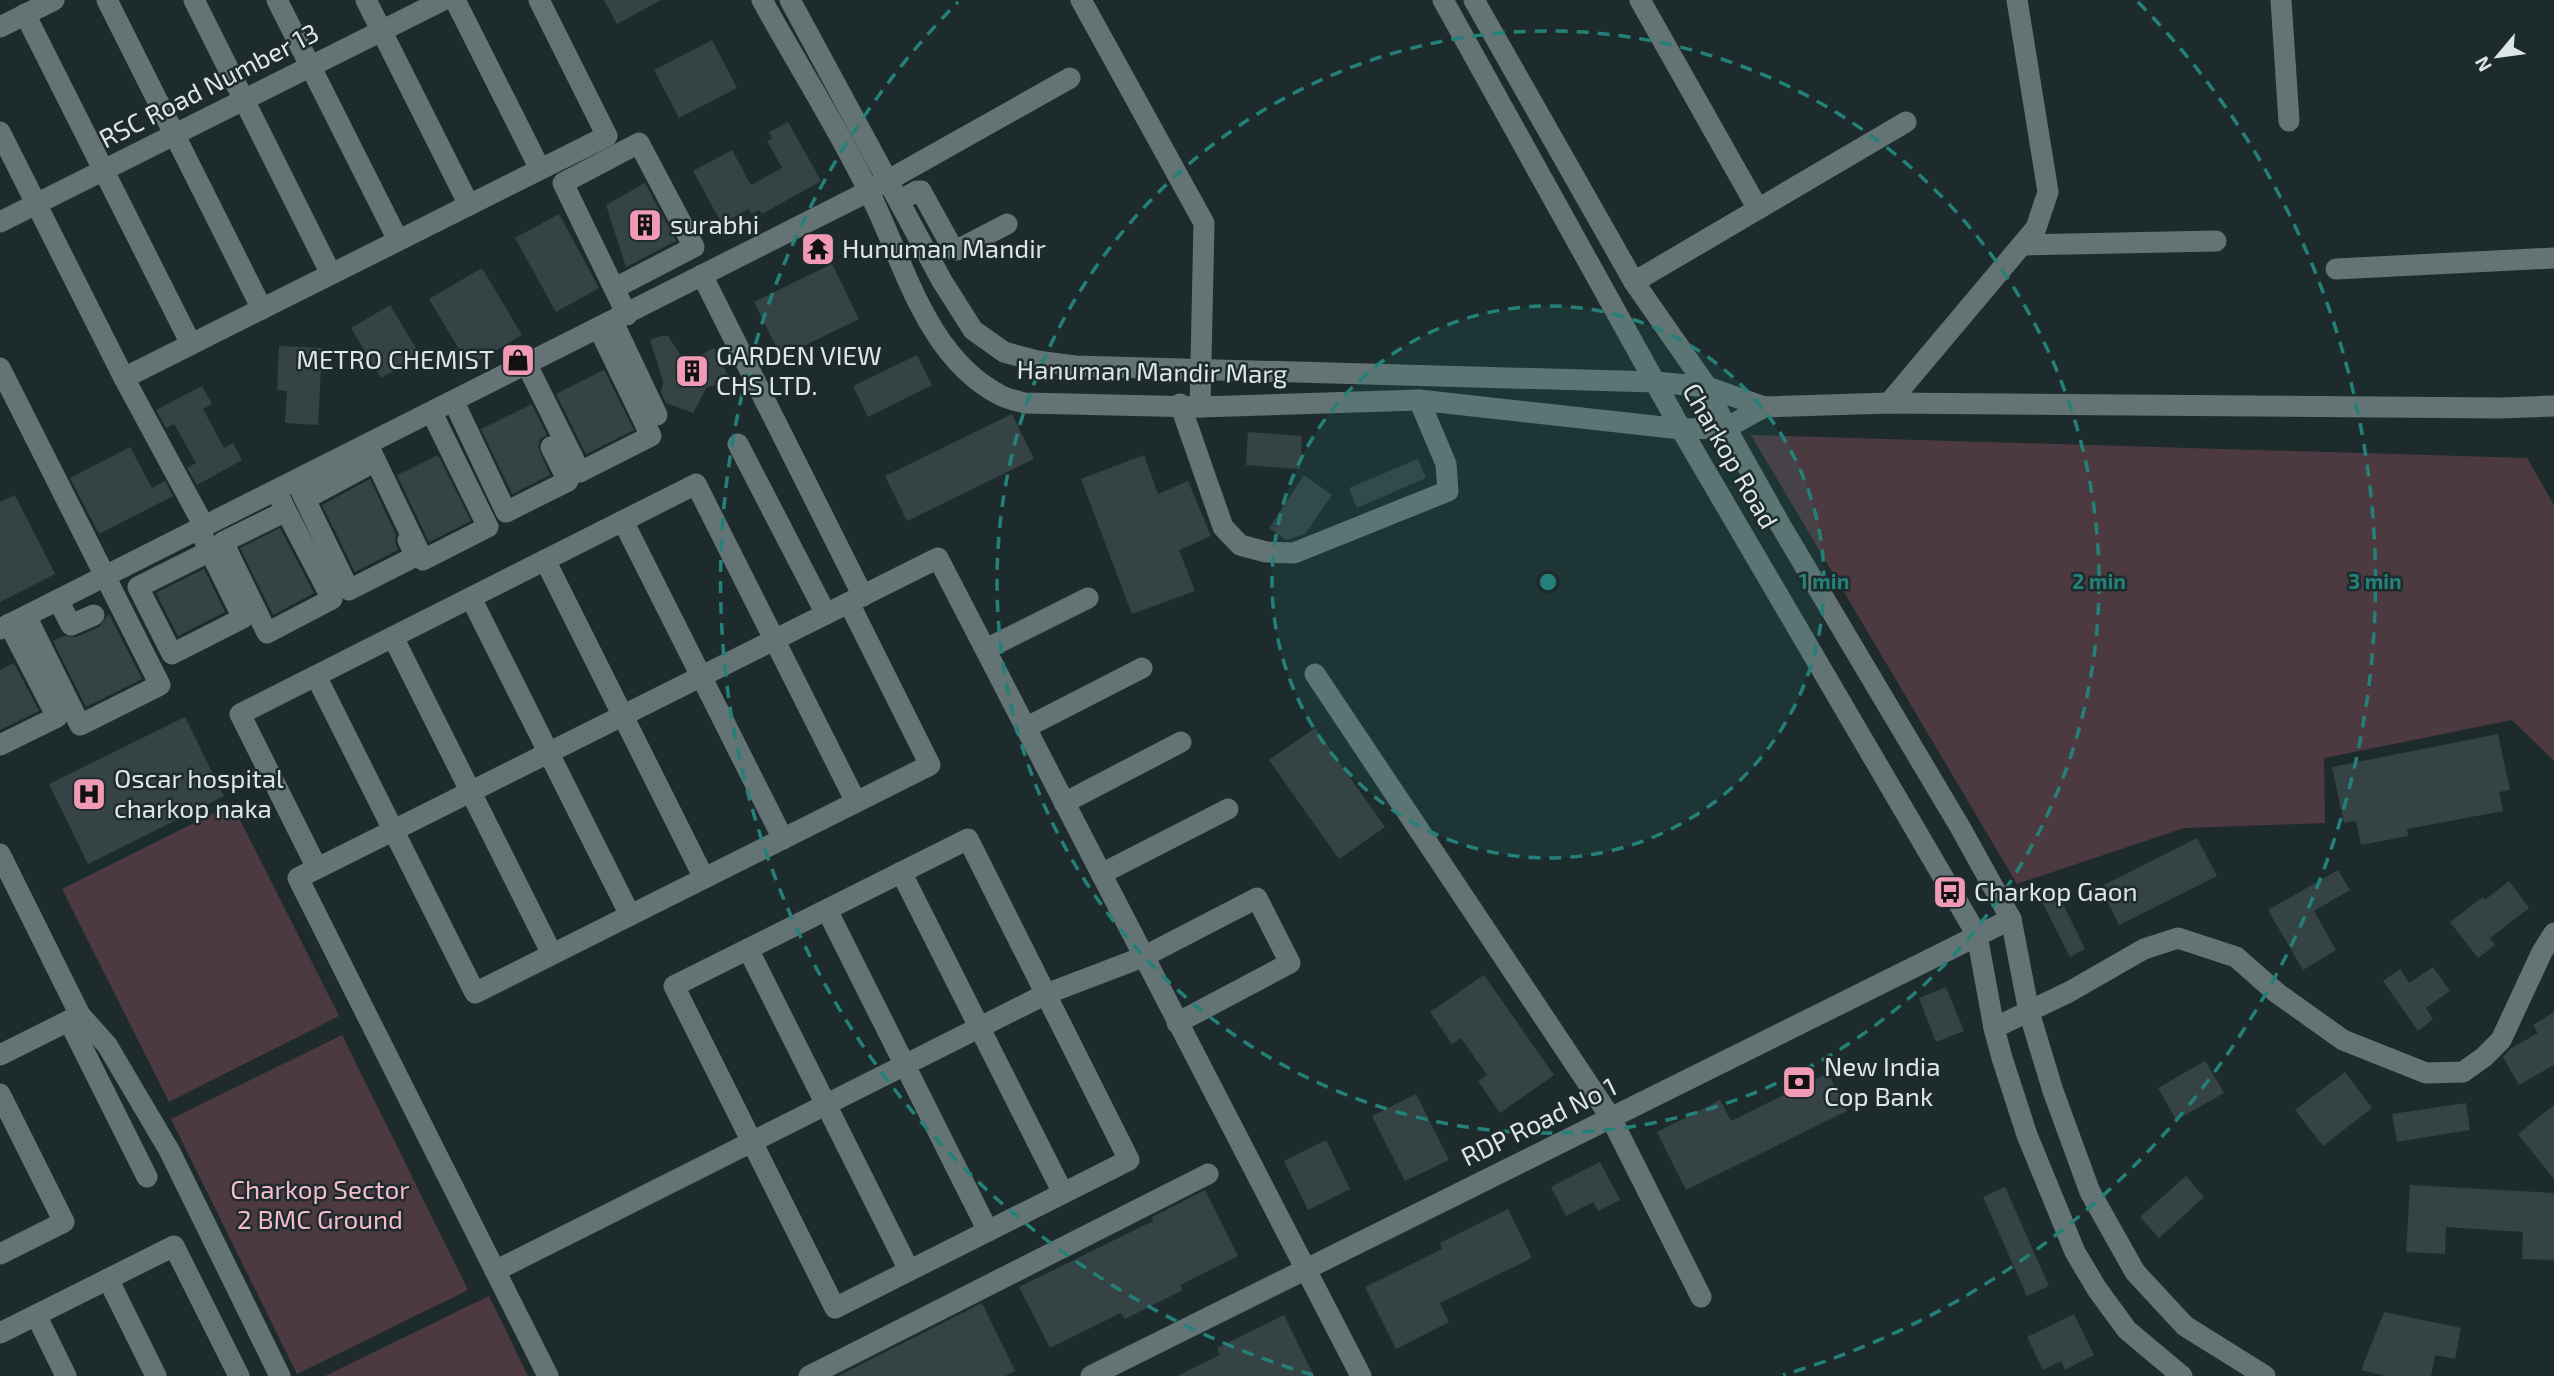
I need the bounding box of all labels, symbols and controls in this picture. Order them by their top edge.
street label: RSC Road Number 13 [93,16,323,153]
north arrow [2463,21,2533,91]
text: N [2469,53,2496,76]
building icon: surabhi [626,206,664,244]
place label: surabhi [670,208,759,239]
temple icon: Hunuman Mandir [799,230,837,268]
place label: Hunuman Mandir [842,232,1046,263]
place label: GARDEN VIEW CHS LTD. [716,339,882,400]
shop icon: METRO CHEMIST [499,341,537,379]
place label: METRO CHEMIST [296,343,494,374]
building icon: GARDEN VIEW CHS LTD. [673,352,711,390]
street label: Hanuman Mandir Marg [1016,353,1288,388]
street label: Charkop Road [1677,377,1785,534]
text: 1 min [1799,568,1849,593]
text: 2 min [2072,568,2126,593]
text: 3 min [2348,568,2402,593]
centre of rings [1536,570,1560,594]
place label: Oscar hospital charkop naka [114,762,284,823]
hospital icon: Oscar hospital charkop naka [70,775,108,813]
bus stop icon: Charkop Gaon [1931,873,1969,911]
place label: Charkop Gaon [1974,875,2138,906]
place label: New India Cop Bank [1824,1050,1941,1111]
bank icon: New India Cop Bank [1780,1063,1818,1101]
street label: RDP Road No 1 [1456,1070,1621,1172]
park label: Charkop Sector 2 BMC Ground [230,1173,410,1234]

